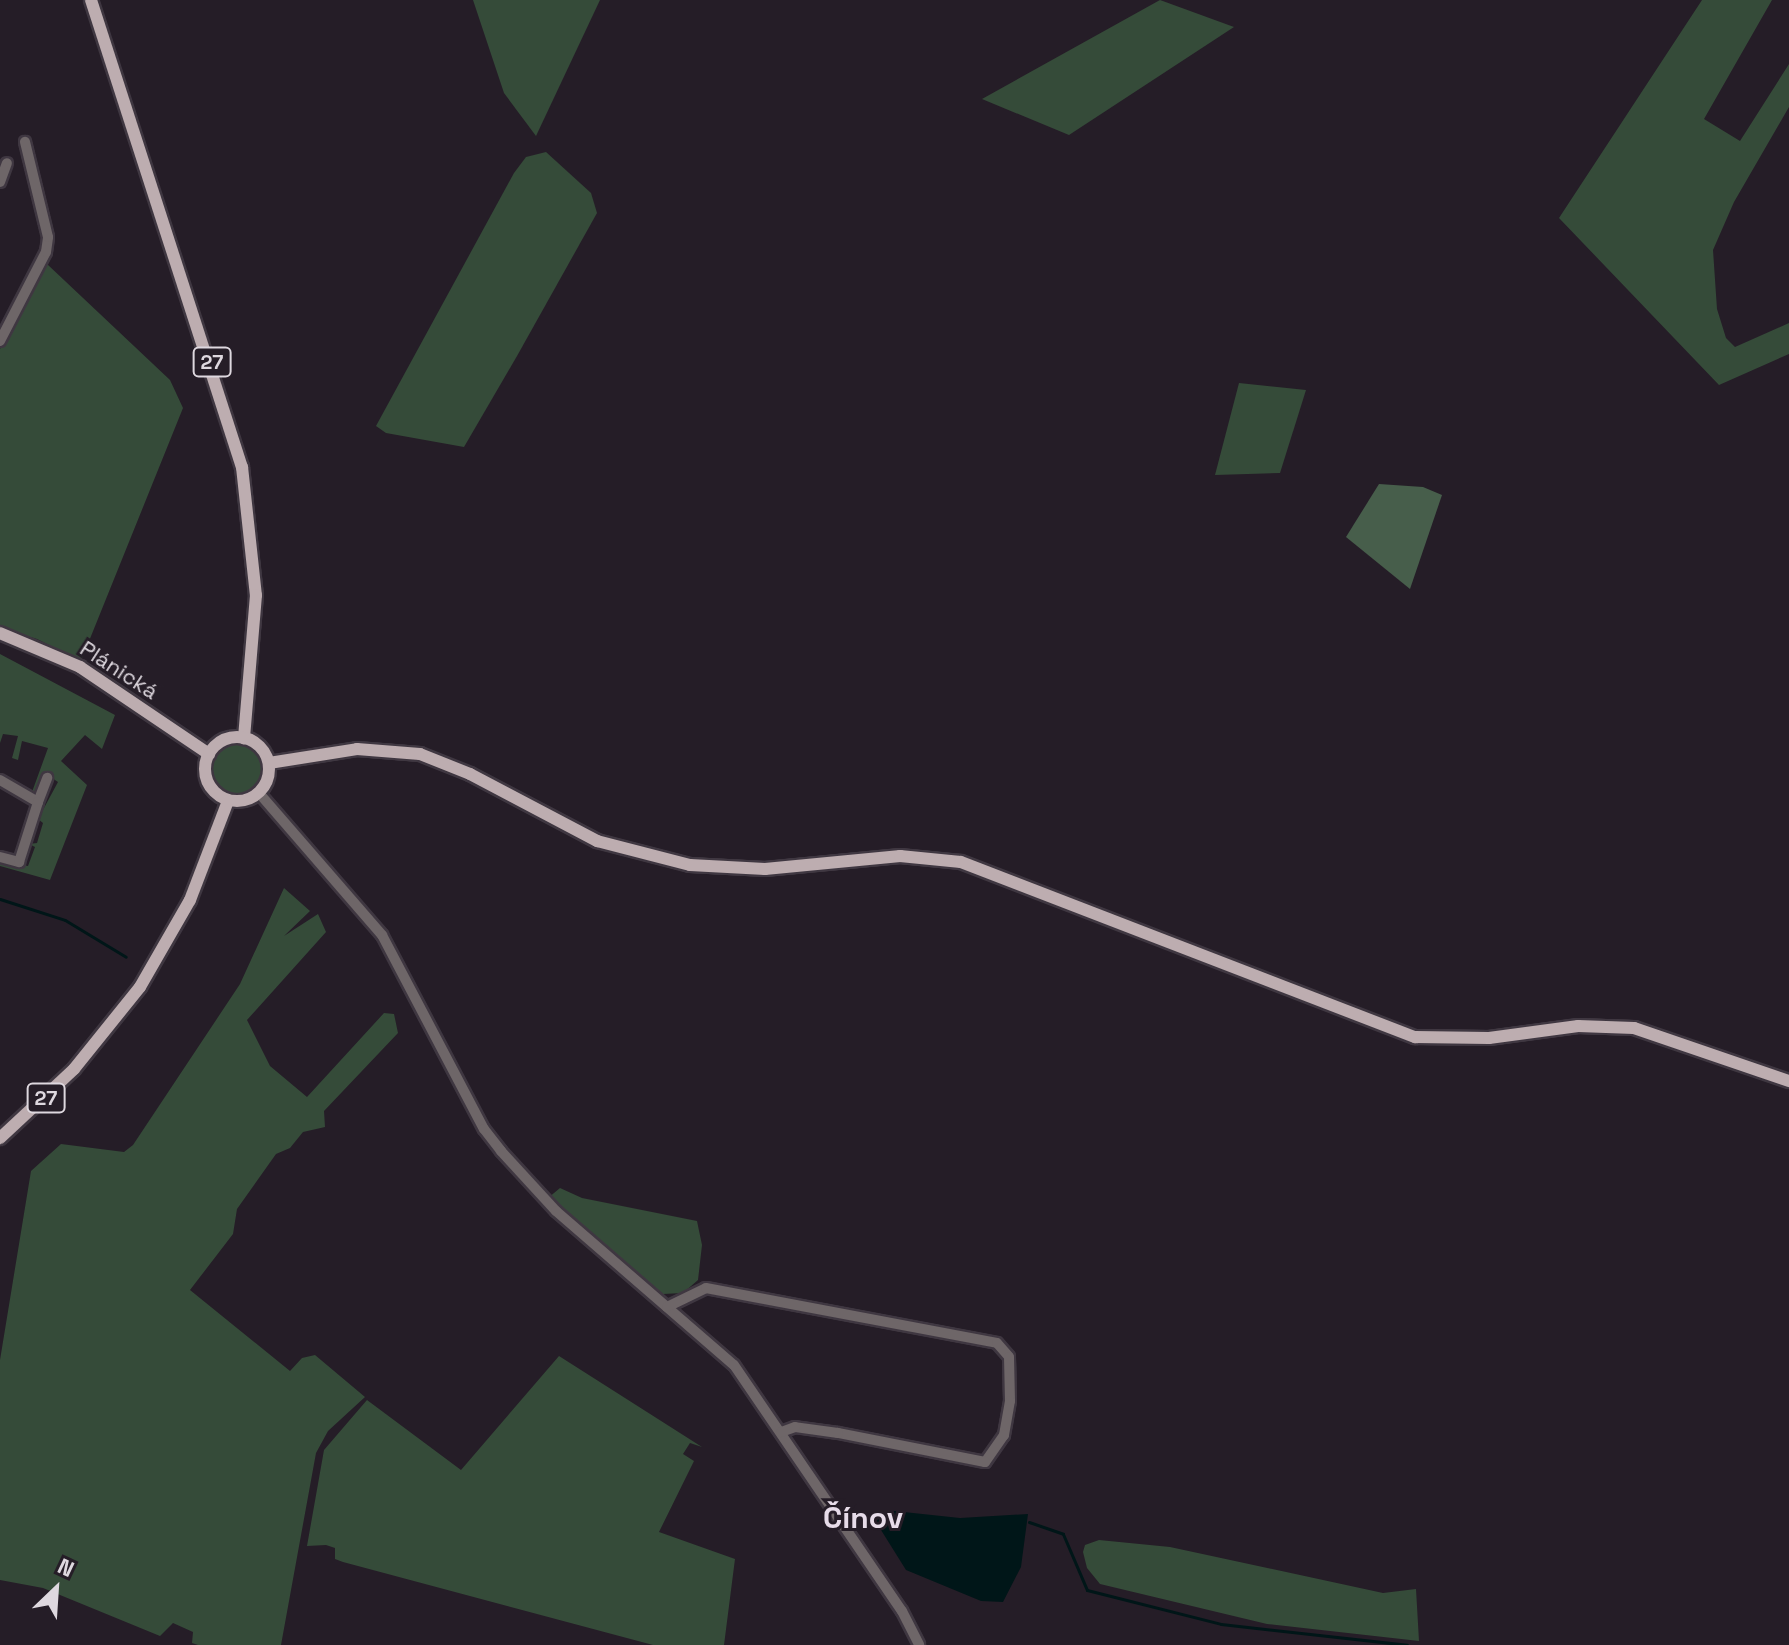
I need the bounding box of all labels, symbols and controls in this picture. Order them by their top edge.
road number: 27 [192,346,232,378]
street label: Plánická [75,635,163,705]
road number: 27 [26,1082,66,1114]
district label: Čínov [823,1500,903,1536]
north arrow [16,1549,96,1629]
text: N [54,1551,79,1583]

